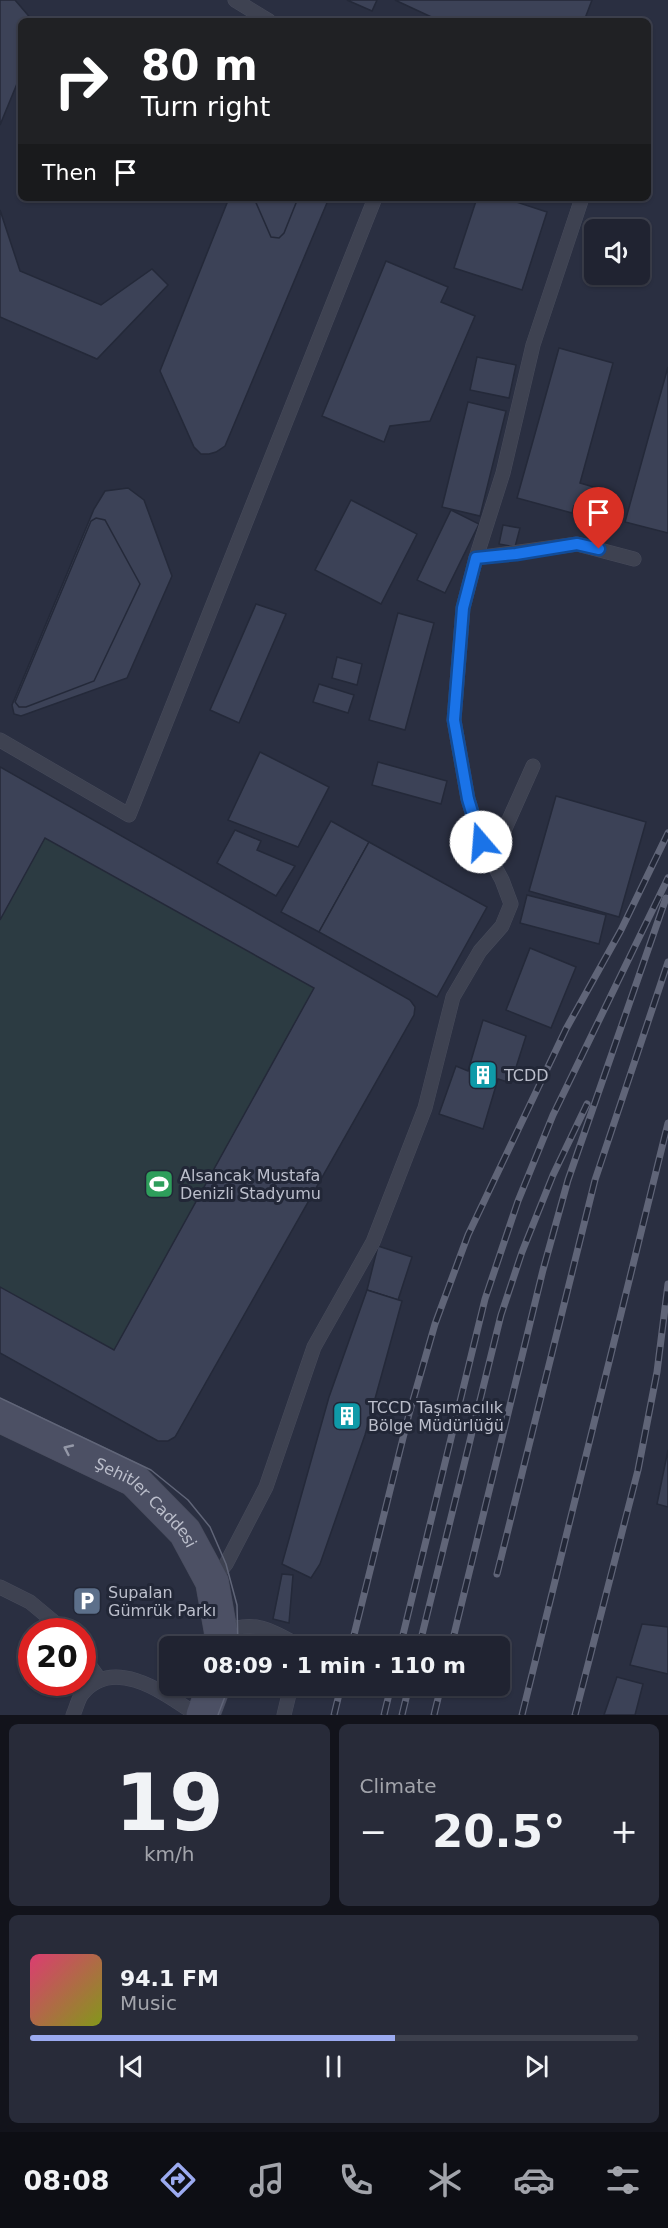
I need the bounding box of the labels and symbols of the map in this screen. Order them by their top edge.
pin [573,487,624,549]
position arrow [449,810,513,874]
building icon: TCDD [467,1059,499,1091]
place label: TCDD [503,1066,549,1085]
place label: Alsancak Mustafa Denizli Stadyumu [180,1166,321,1203]
sports icon: Alsancak Mustafa Denizli Stadyumu [143,1168,175,1200]
place label: TCCD Taşımacılık Bölge Müdürlüğü [367,1398,504,1435]
building icon: TCCD Taşımacılık Bölge Müdürlüğü [331,1400,363,1432]
one-way arrow [63,1444,74,1456]
street label: Şehitler Caddesi [92,1454,201,1551]
place label: Supalan Gümrük Parkı [108,1583,216,1620]
parking icon: Supalan Gümrük Parkı [71,1585,103,1617]
speed limit sign: 20 [18,1618,96,1696]

